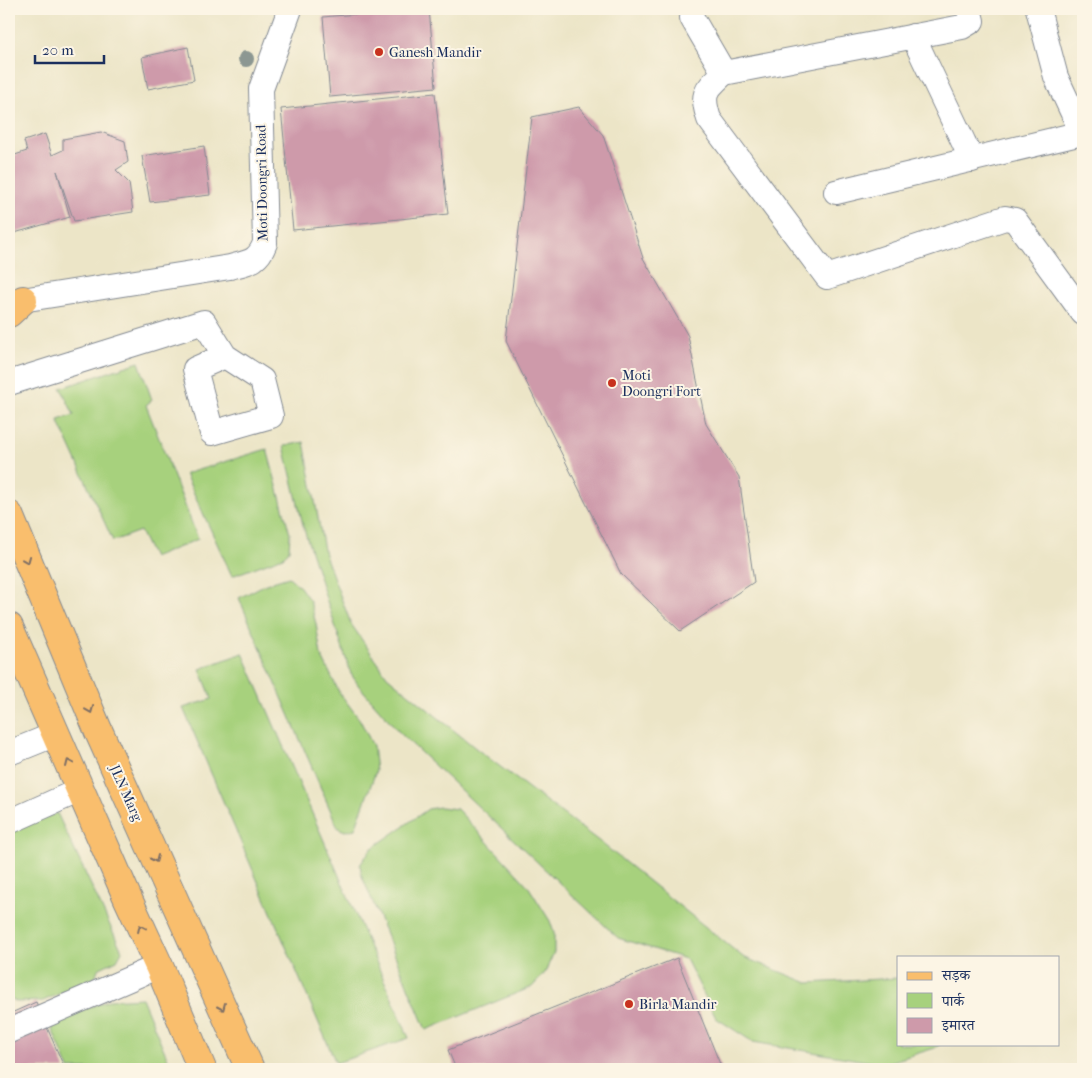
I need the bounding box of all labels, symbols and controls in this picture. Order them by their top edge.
scale bar [35,32,104,64]
text: 20 m [42,41,74,59]
place label: Ganesh Mandir [389,44,481,61]
marker: Ganesh Mandir [373,46,385,58]
street label: Moti Doongri Road [252,124,272,241]
place label: Moti Doongri Fort [622,367,701,400]
marker: Moti Doongri Fort [606,377,618,389]
one-way arrow [21,555,32,564]
one-way arrow [83,705,94,714]
one-way arrow [64,759,75,768]
street label: JLN Marg [106,761,146,824]
one-way arrow [149,854,160,863]
one-way arrow [137,924,148,933]
legend [897,956,1060,1046]
text: सड़क [941,966,971,984]
text: पार्क [941,992,965,1010]
place label: Birla Mandir [639,996,717,1013]
marker: Birla Mandir [623,998,635,1010]
one-way arrow [215,1002,226,1011]
text: इमारत [941,1016,976,1034]

